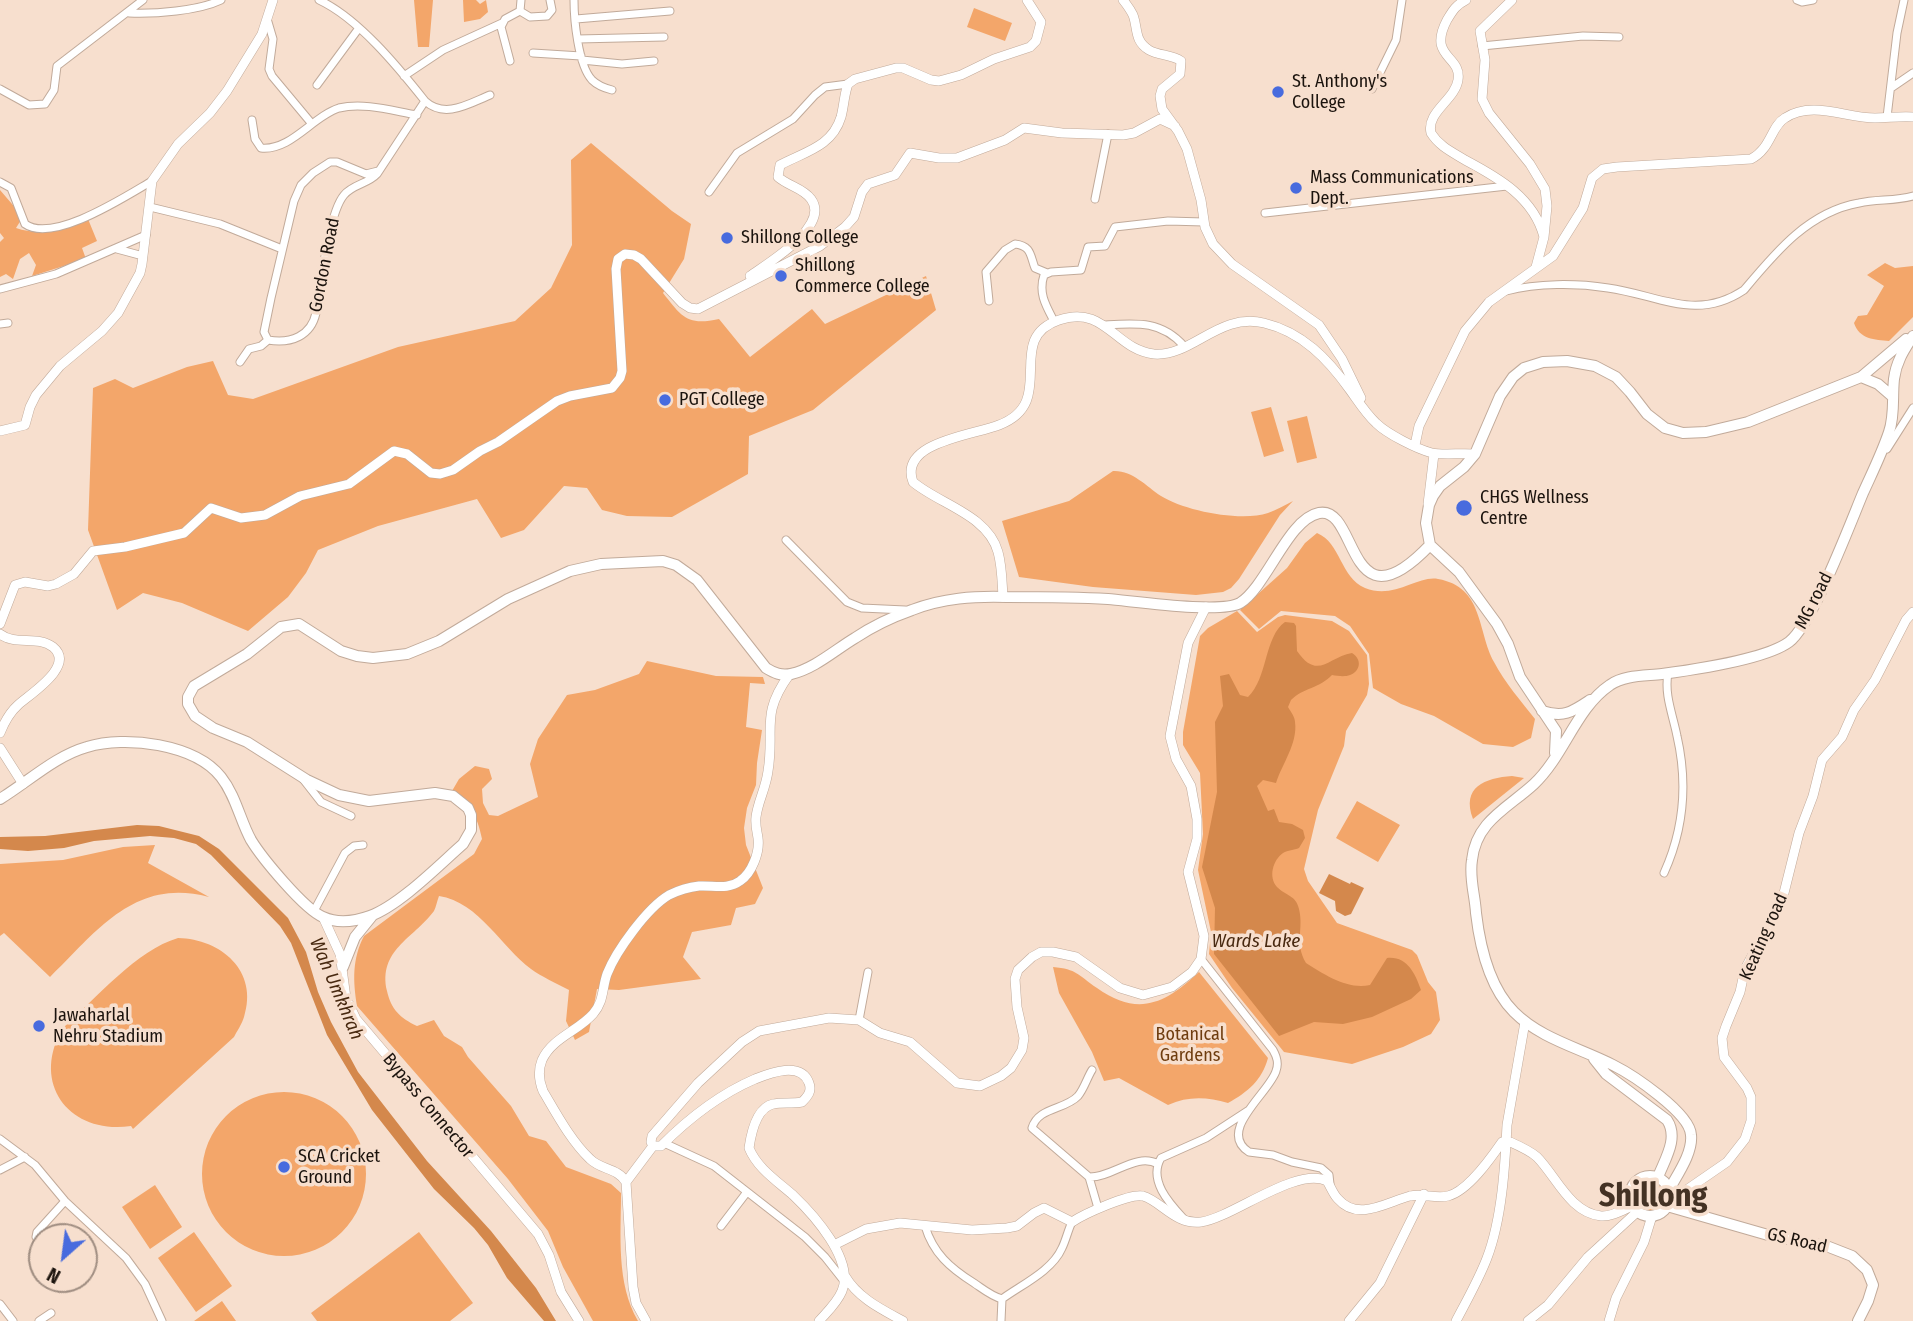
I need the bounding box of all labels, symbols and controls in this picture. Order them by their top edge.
place label: St. Anthony's College [1292,71,1387,114]
marker: St. Anthony's College [1270,84,1286,100]
place label: Mass Communications Dept. [1310,167,1474,210]
marker: Mass Communications Dept. [1288,180,1304,196]
street label: Gordon Road [305,216,345,314]
place label: Shillong College [741,227,859,249]
marker: Shillong College [719,230,735,246]
place label: Shillong Commerce College [795,255,930,298]
marker: Shillong Commerce College [773,268,789,284]
place label: PGT College [679,389,765,411]
marker: PGT College [657,392,673,408]
place label: CHGS Wellness Centre [1480,487,1589,530]
marker: CHGS Wellness Centre [1454,498,1474,518]
street label: MG road [1791,569,1837,633]
street label: Keating road [1735,890,1793,984]
water label: Wards Lake [1212,931,1300,953]
water label: Wah Umkhrah [304,934,368,1044]
place label: Jawaharlal Nehru Stadium [53,1005,163,1048]
marker: Jawaharlal Nehru Stadium [31,1018,47,1034]
park label: Botanical Gardens [1156,1024,1224,1066]
street label: Bypass Connector [378,1049,478,1163]
place label: SCA Cricket Ground [298,1146,380,1188]
marker: SCA Cricket Ground [276,1159,292,1175]
district label: Shillong [1599,1178,1707,1216]
north arrow [28,1223,98,1293]
street label: GS Road [1765,1224,1829,1258]
text: N [43,1262,64,1288]

